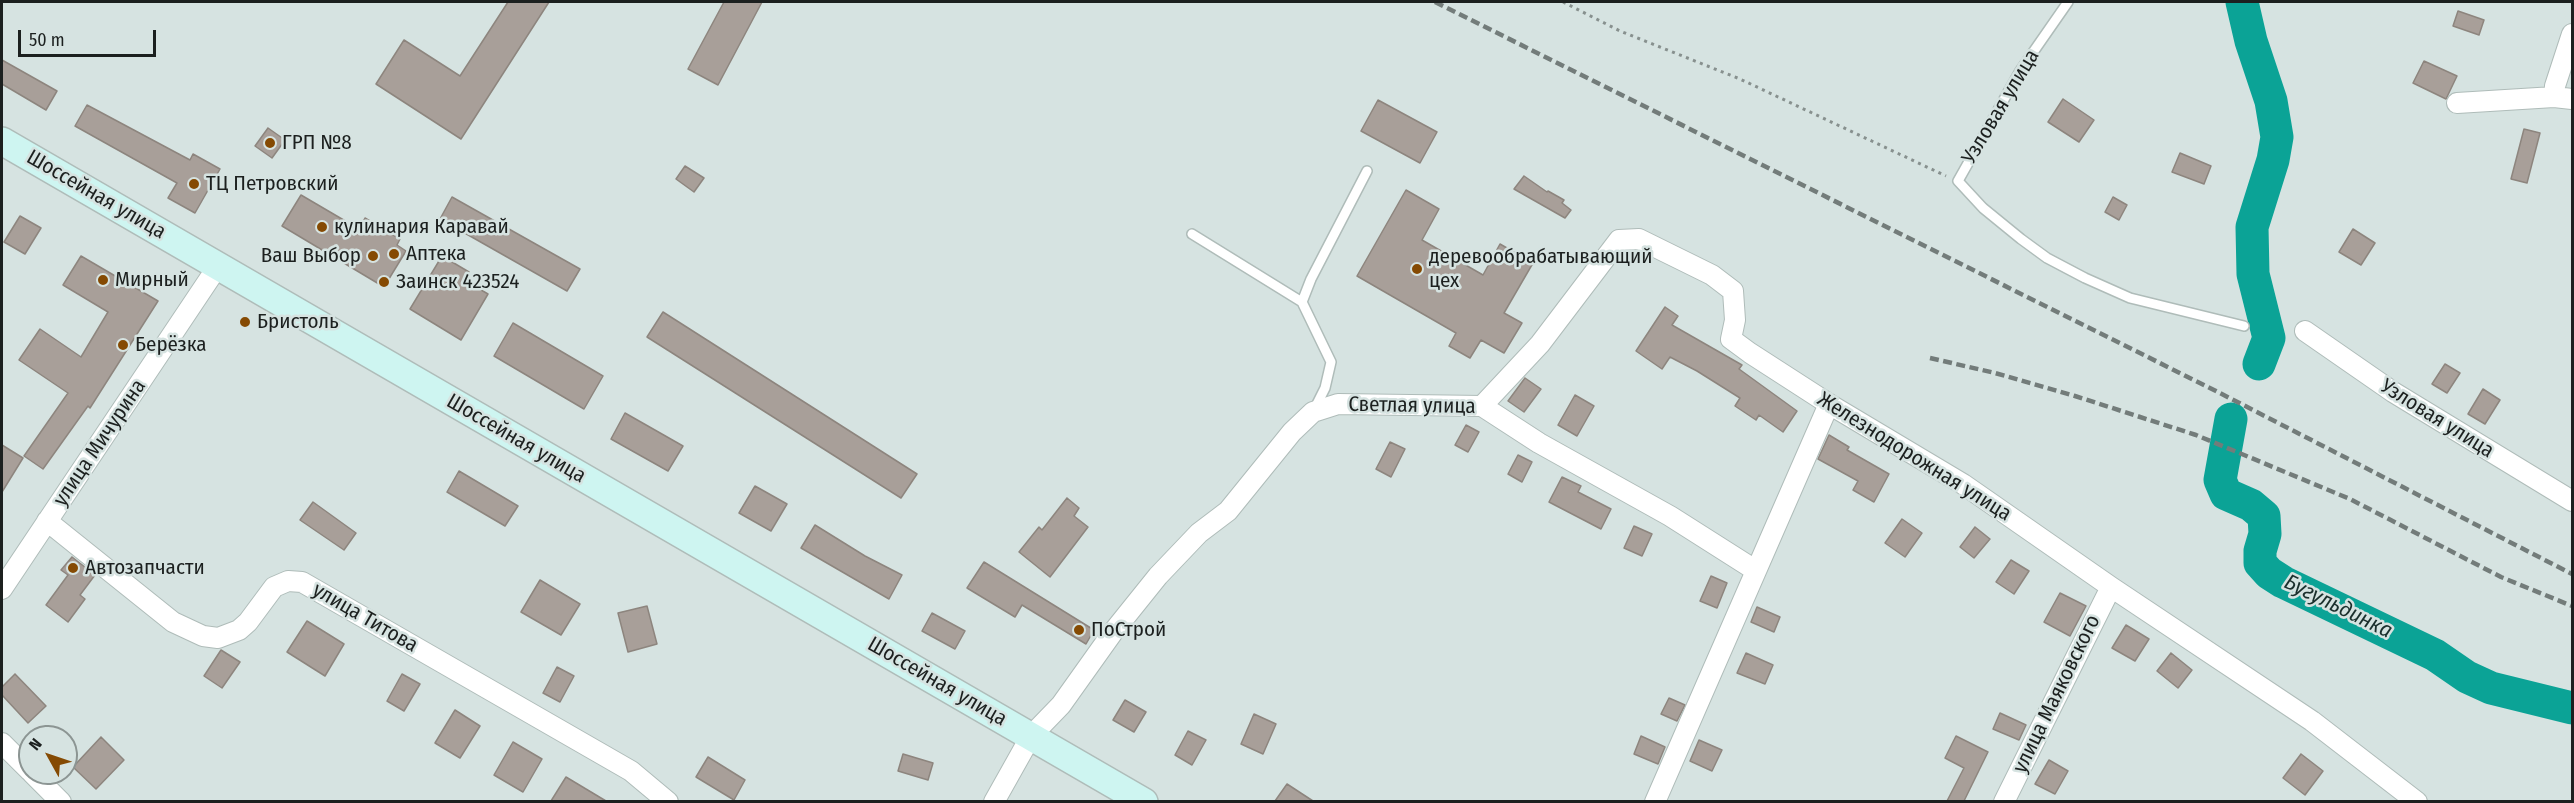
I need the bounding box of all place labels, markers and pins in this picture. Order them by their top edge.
place label: ГРП №8 [282,130,352,156]
marker: ГРП №8 [263,136,277,150]
place label: ТЦ Петровский [206,171,338,197]
marker: ТЦ Петровский [187,177,201,191]
place label: кулинария Каравай [334,214,509,240]
marker: кулинария Каравай [315,220,329,234]
place label: Аптека [406,241,466,267]
place label: Ваш Выбор [261,243,361,269]
place label: деревообрабатывающий цех [1429,244,1652,294]
marker: Аптека [387,247,401,261]
marker: Ваш Выбор [366,249,380,263]
marker: деревообрабатывающий цех [1410,262,1424,276]
place label: Мирный [115,267,189,293]
place label: Заинск 423524 [396,269,520,295]
marker: Мирный [96,273,110,287]
marker: Заинск 423524 [377,275,391,289]
place label: Бристоль [257,309,339,335]
marker: Бристоль [238,315,252,329]
place label: Берёзка [135,332,207,358]
marker: Берёзка [116,338,130,352]
place label: Автозапчасти [85,555,205,581]
marker: Автозапчасти [66,561,80,575]
place label: ПоСтрой [1091,617,1166,643]
marker: ПоСтрой [1072,623,1086,637]

